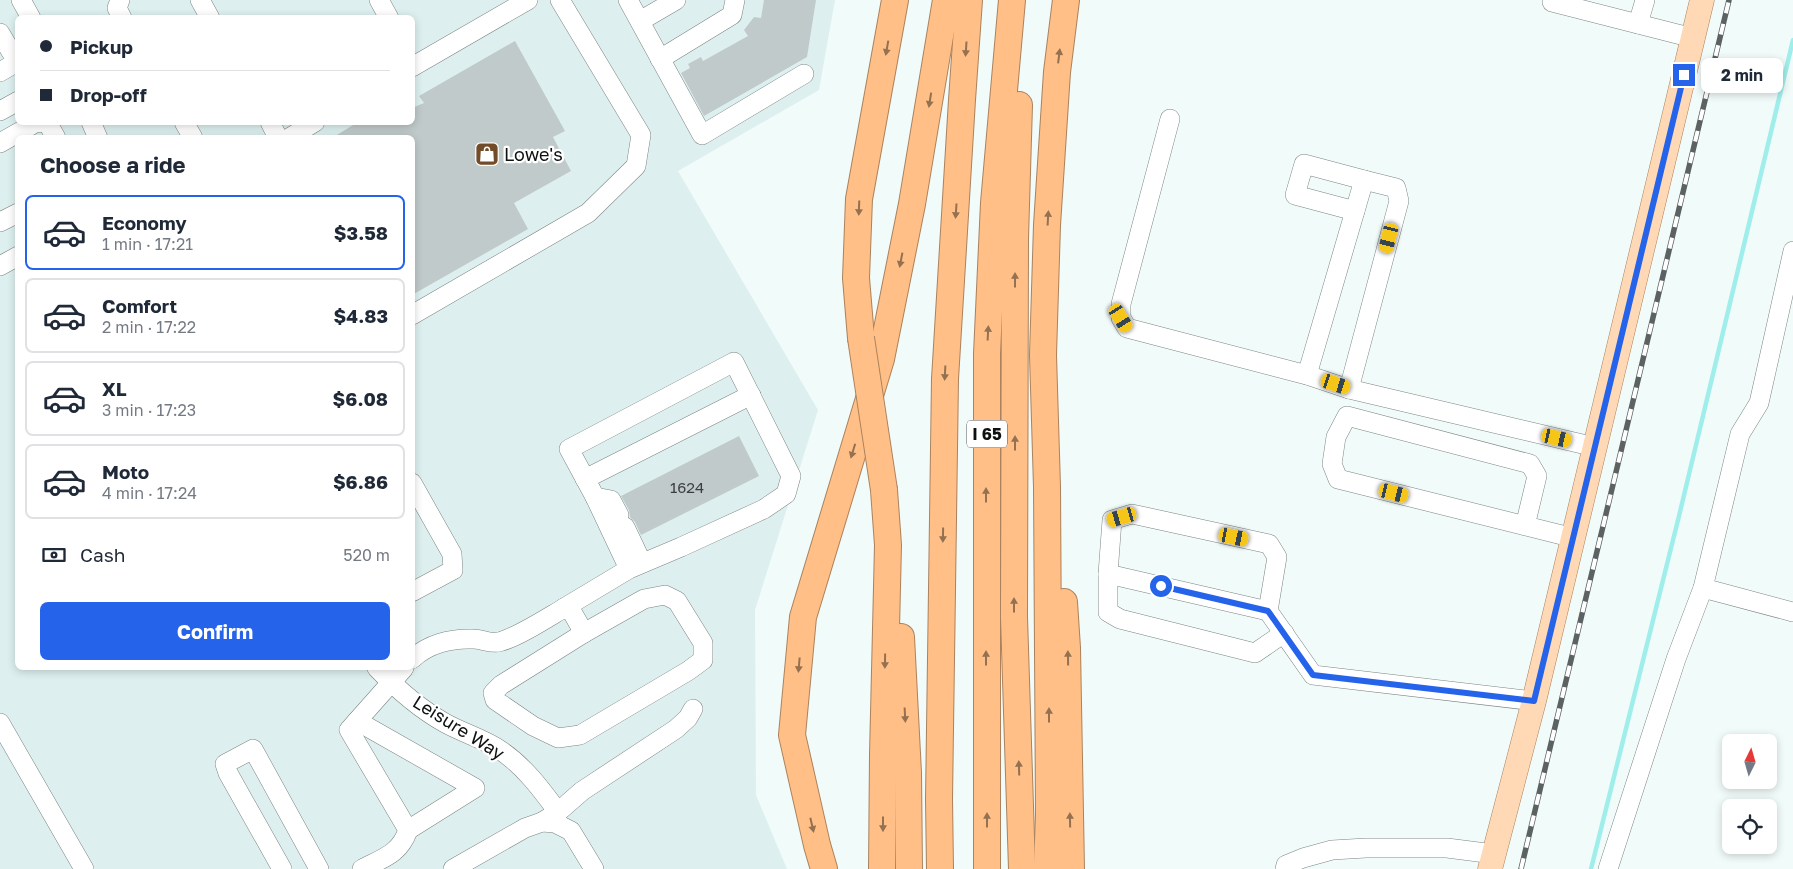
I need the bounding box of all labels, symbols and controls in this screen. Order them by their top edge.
text: Pickup [70,35,133,58]
one-way arrow [882,40,890,56]
one-way arrow [961,41,969,57]
one-way arrow [1055,48,1063,64]
callout: 2 min [1702,58,1784,92]
route end [1673,64,1695,86]
text: 2 min [1721,65,1763,85]
text: Drop-off [70,83,147,106]
one-way arrow [925,92,933,108]
shop icon: Lowe's [474,141,500,167]
place label: Lowe's [504,143,563,165]
text: Choose a ride [40,151,186,178]
one-way arrow [855,200,863,216]
one-way arrow [951,203,959,219]
icon: car [42,210,87,255]
one-way arrow [1044,210,1052,226]
text: Economy [102,211,187,234]
text: $3.58 [334,221,388,244]
car [1378,222,1399,254]
text: 1 min · 17:21 [102,234,193,254]
one-way arrow [897,252,905,268]
one-way arrow [1011,272,1019,288]
icon: car [42,293,87,338]
text: Comfort [102,294,177,317]
car [1106,301,1135,335]
text: $4.83 [334,304,388,327]
text: 2 min · 17:22 [102,317,196,337]
one-way arrow [984,325,992,341]
one-way arrow [941,365,949,381]
car [1319,372,1352,396]
icon: car [42,376,87,421]
text: XL [102,377,127,400]
text: $6.08 [333,387,388,410]
text: 3 min · 17:23 [102,400,196,420]
road number: I 65 [967,420,1007,448]
car [1540,427,1573,449]
one-way arrow [1011,435,1019,451]
one-way arrow [849,444,856,459]
icon: car [42,459,87,504]
text: Moto [102,460,149,483]
text: $6.86 [333,470,388,493]
house number: 1624 [670,478,704,496]
car [1377,482,1410,504]
text: 4 min · 17:24 [102,483,197,503]
one-way arrow [982,487,990,503]
car [1105,506,1138,528]
car [1217,527,1250,547]
one-way arrow [939,528,947,544]
icon: cash [40,541,68,569]
text: Cash [80,543,125,566]
text: 520 m [343,545,390,565]
route start [1150,575,1172,597]
one-way arrow [1010,597,1018,613]
button: Confirm [40,602,390,660]
one-way arrow [982,650,990,666]
one-way arrow [1063,650,1071,666]
one-way arrow [881,653,889,669]
one-way arrow [794,658,802,674]
street label: Leisure Way [409,690,509,764]
one-way arrow [902,707,910,723]
one-way arrow [1045,707,1053,723]
north arrow [1722,734,1778,789]
map controls [1722,734,1777,854]
one-way arrow [1015,760,1023,776]
button: locate [1722,799,1777,854]
one-way arrow [983,812,991,828]
one-way arrow [1066,812,1074,828]
one-way arrow [879,816,887,832]
one-way arrow [809,818,817,834]

